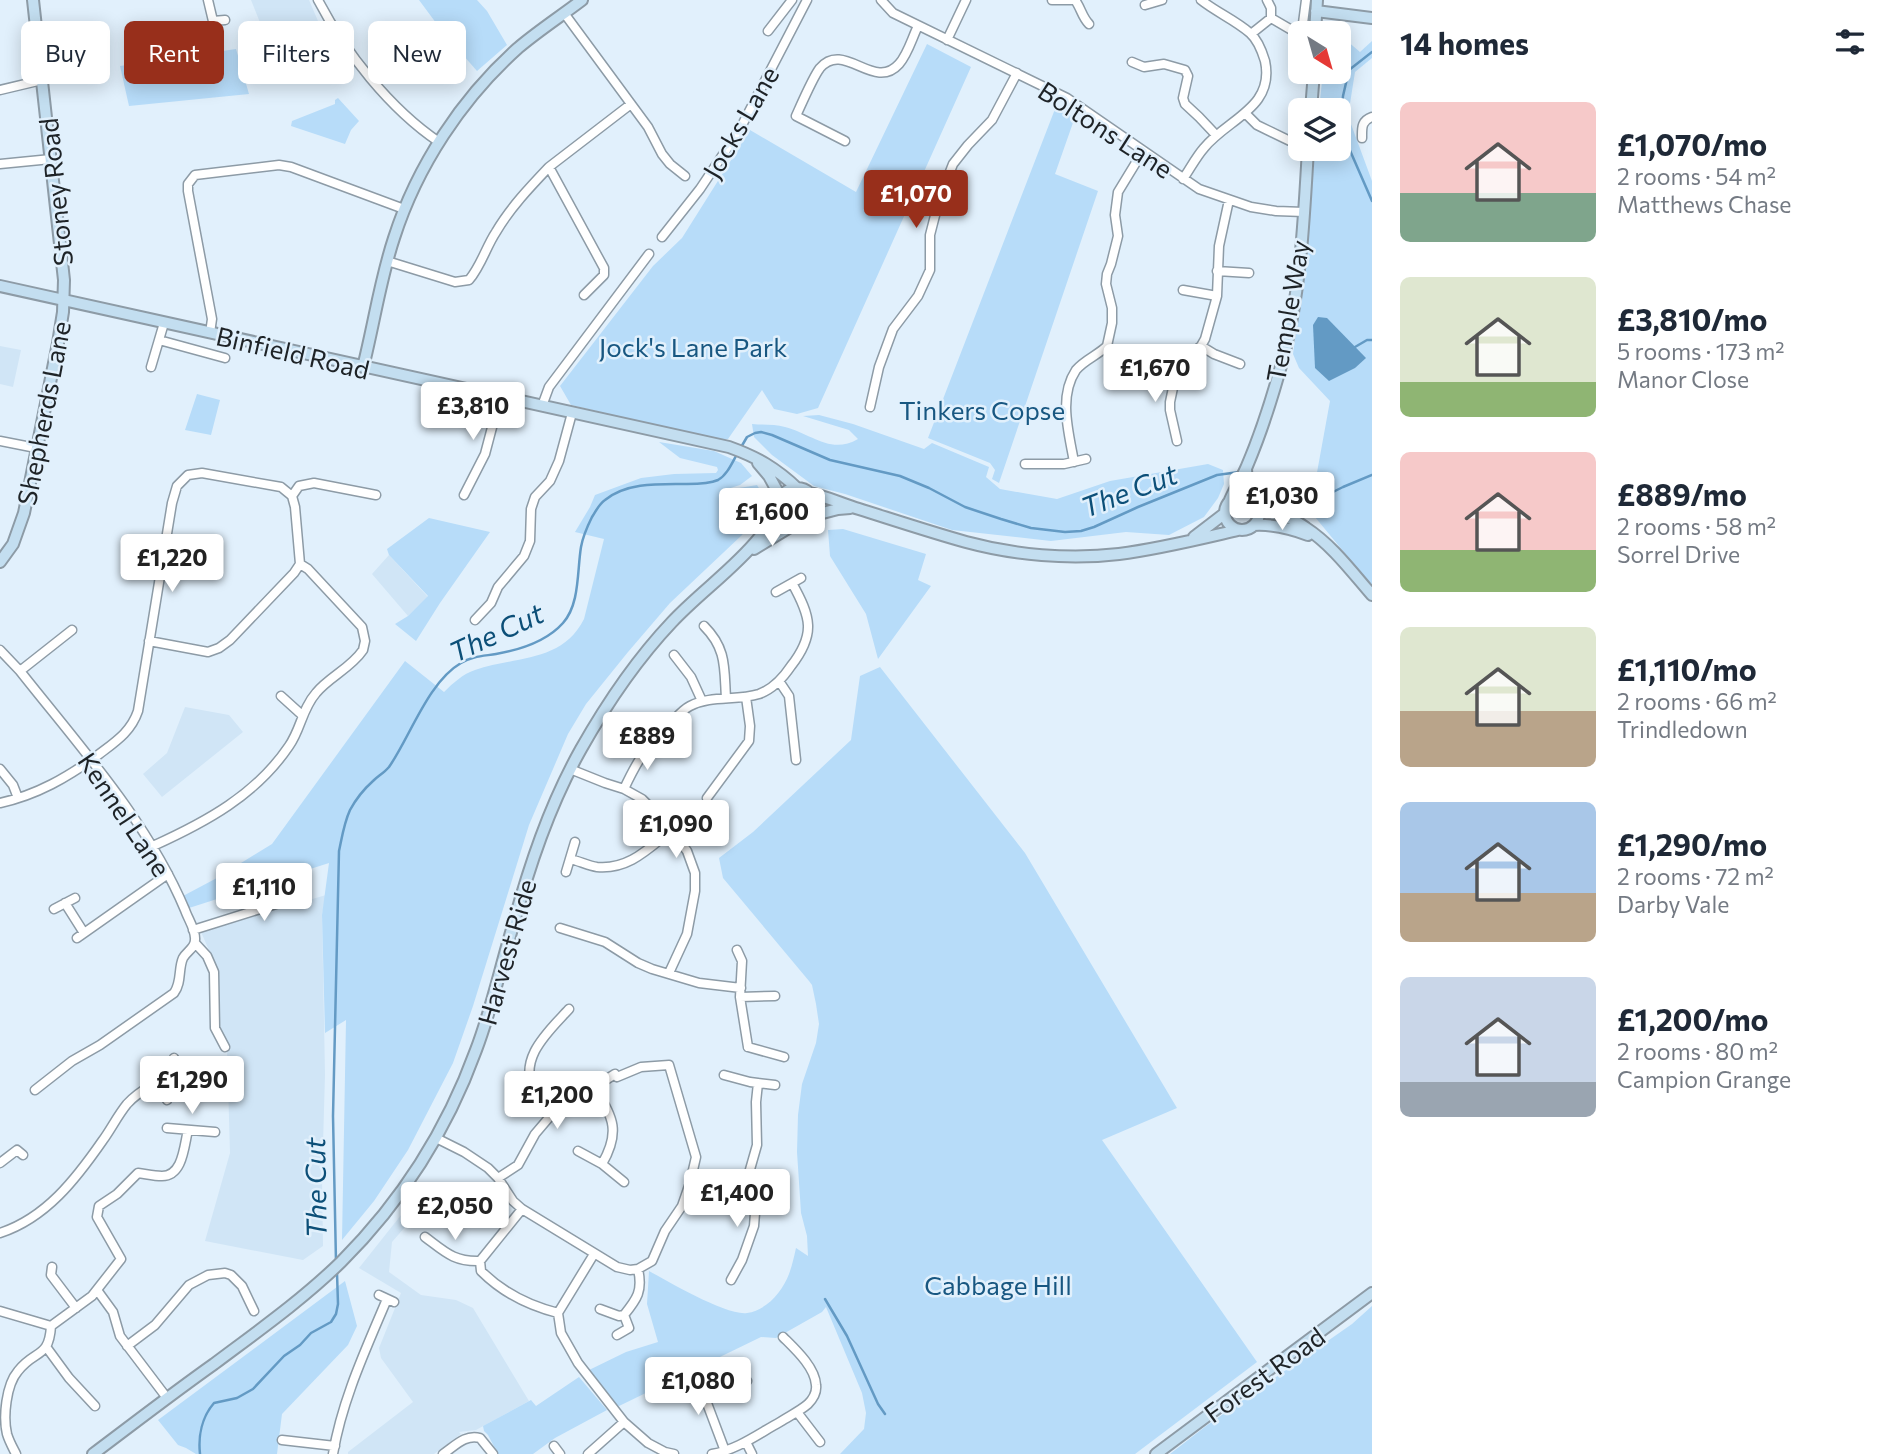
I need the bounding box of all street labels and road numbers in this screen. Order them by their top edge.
street label: Jocks Lane [696,61,784,183]
street label: Boltons Lane [1033,74,1179,184]
street label: Stoney Road [32,117,78,267]
street label: Temple Way [1259,238,1315,384]
street label: Shepherds Lane [10,318,76,508]
street label: Binfield Road [213,319,373,385]
street label: Kennel Lane [72,746,178,882]
street label: Harvest Ride [470,875,542,1029]
street label: Forest Road [1198,1320,1330,1428]

